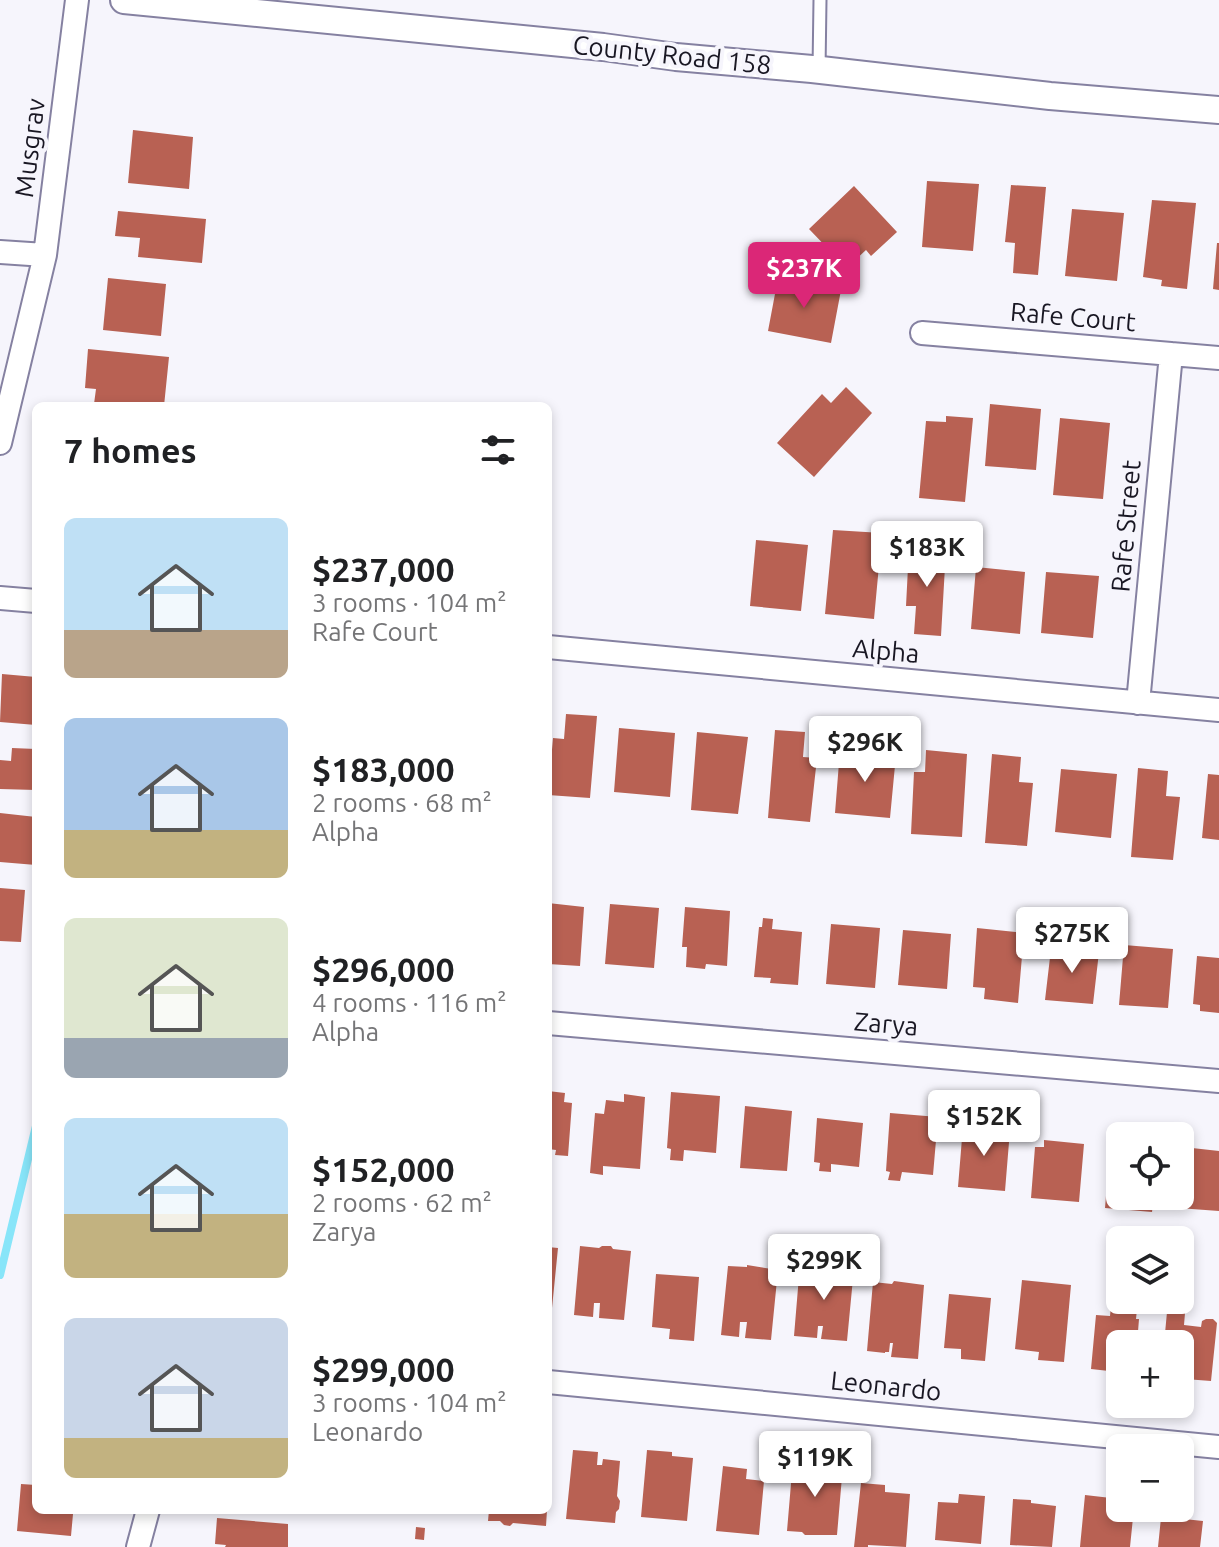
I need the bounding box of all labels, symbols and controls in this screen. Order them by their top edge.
street label: County Road 158 [571,30,773,79]
street label: Musgrav [9,96,50,199]
pin: $237K [748,242,860,310]
text: $237K [766,253,842,282]
street label: Rafe Court [1009,297,1137,336]
icon: filters [476,428,520,472]
text: 7 homes [64,431,197,469]
street label: Rafe Street [1105,459,1146,593]
pin: $183K [871,521,983,589]
text: $183K [889,532,965,561]
icon: home [128,550,224,646]
text: $237,000 [312,550,455,588]
text: 3 rooms · 104 m² [312,588,507,617]
text: Rafe Court [312,617,438,646]
street label: Alpha [851,633,921,668]
pin: $296K [809,716,921,784]
text: $296K [827,727,903,756]
icon: home [128,750,224,846]
text: $183,000 [312,750,455,788]
text: 2 rooms · 68 m² [312,788,492,817]
text: Alpha [312,817,379,846]
pin: $275K [1016,907,1128,975]
text: $275K [1034,918,1110,947]
icon: home [128,950,224,1046]
text: $296,000 [312,950,455,988]
text: 4 rooms · 116 m² [312,988,507,1017]
street label: Zarya [853,1006,919,1041]
text: Alpha [312,1017,379,1046]
pin: $152K [928,1090,1040,1158]
text: $152K [946,1101,1022,1130]
map controls [1106,1122,1194,1522]
button: locate [1106,1122,1194,1210]
icon: home [128,1150,224,1246]
text: $152,000 [312,1150,455,1188]
text: 2 rooms · 62 m² [312,1188,492,1217]
text: Zarya [312,1217,376,1246]
button: layers [1106,1226,1194,1314]
pin: $299K [768,1234,880,1302]
text: $299K [786,1245,862,1274]
button: + [1106,1330,1194,1418]
icon: home [128,1350,224,1446]
text: $299,000 [312,1350,455,1388]
street label: Leonardo [829,1365,943,1406]
text: 3 rooms · 104 m² [312,1388,507,1417]
text: Leonardo [312,1417,423,1446]
pin: $119K [759,1431,871,1499]
button: − [1106,1434,1194,1522]
text: $119K [777,1442,853,1471]

